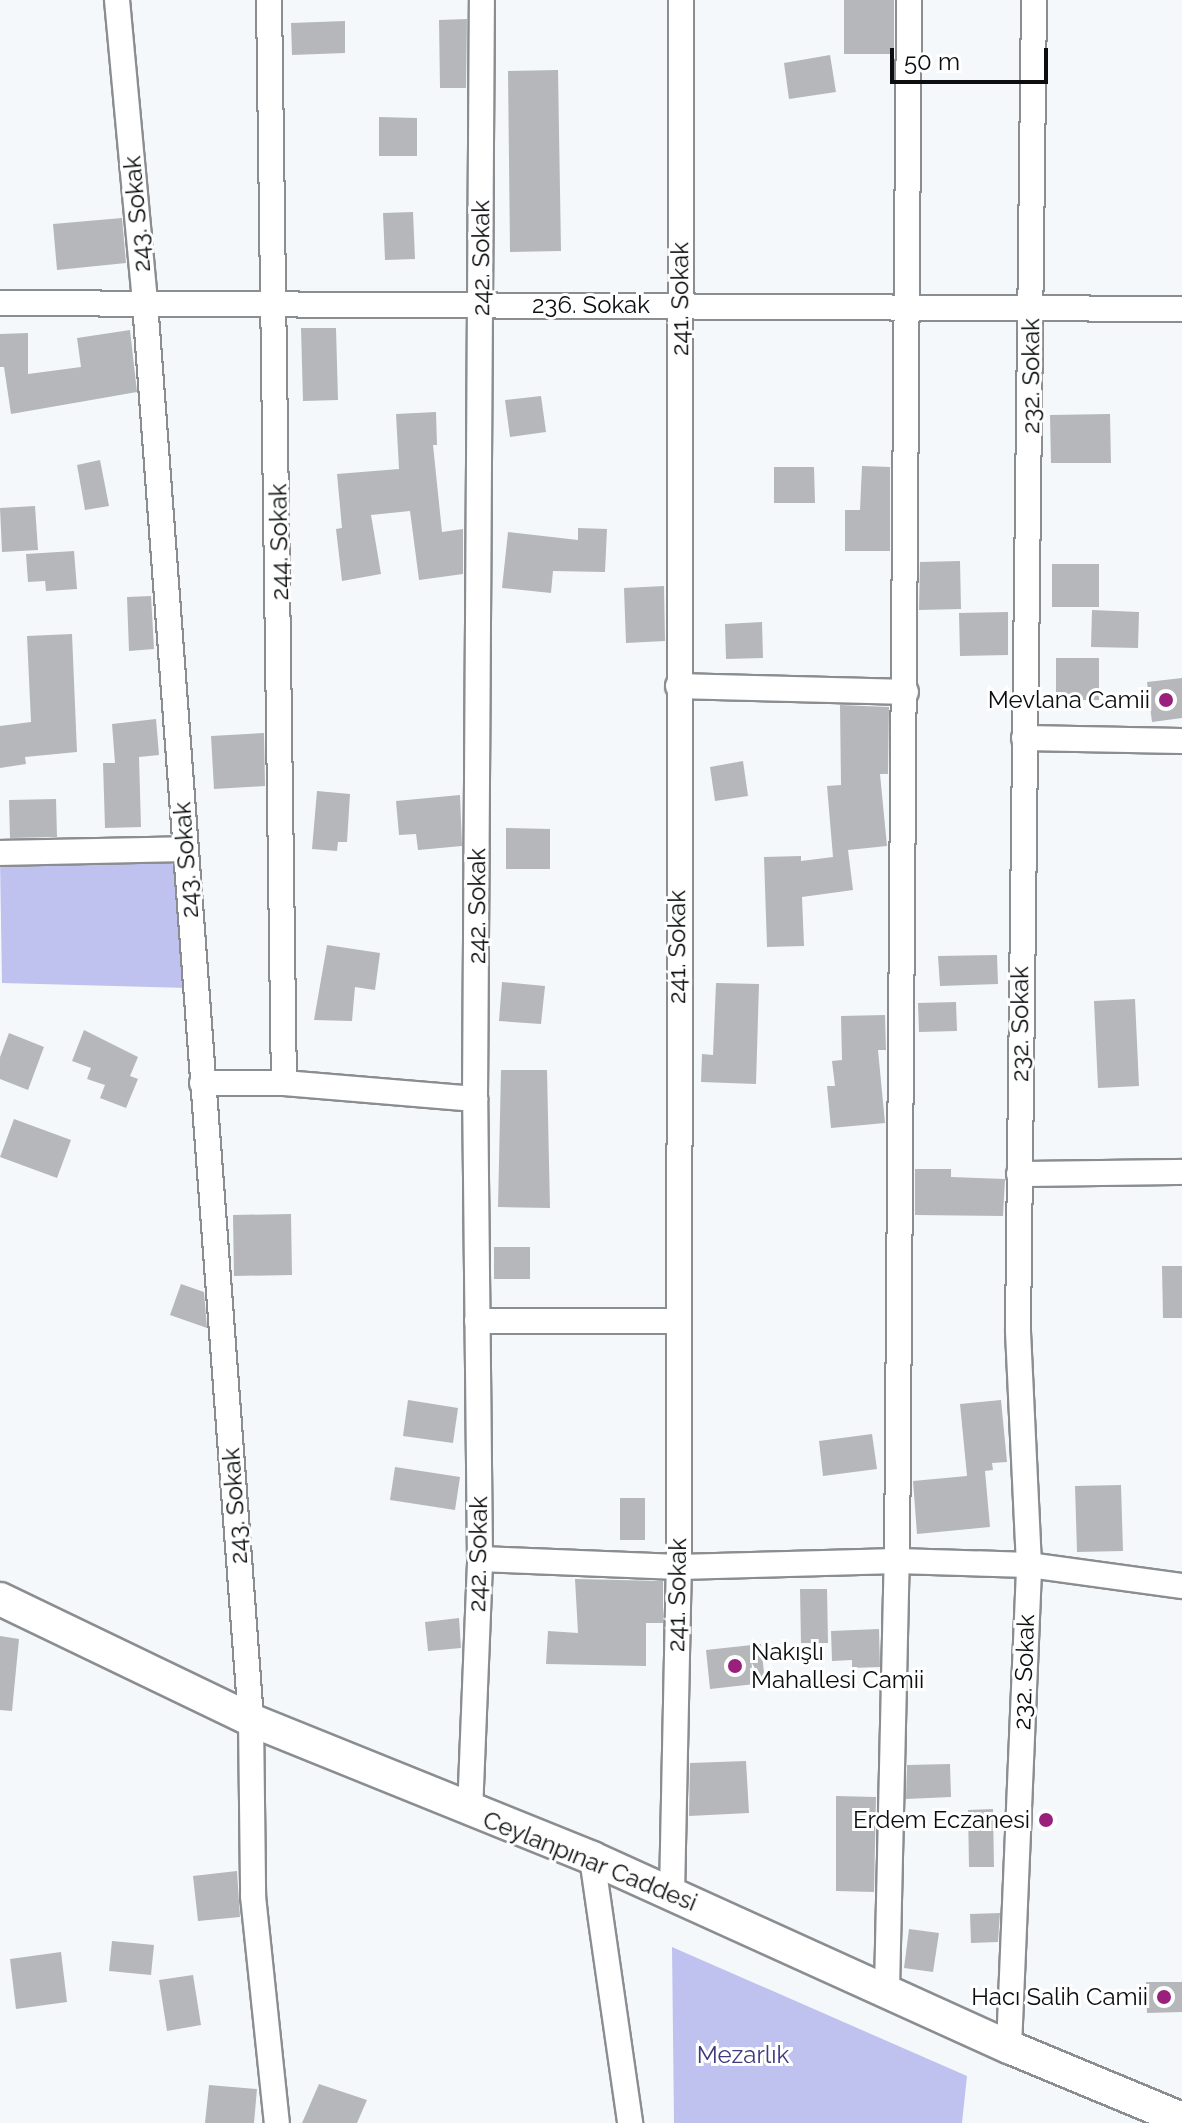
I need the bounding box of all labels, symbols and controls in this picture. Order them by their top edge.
scale bar [894,32,1052,82]
text: 50 m [904,47,960,76]
street label: 243. Sokak [118,155,156,273]
street label: 242. Sokak [467,200,495,316]
street label: 241. Sokak [666,242,694,356]
street label: 236. Sokak [532,291,650,319]
street label: 232. Sokak [1017,318,1045,434]
street label: 244. Sokak [264,483,294,601]
place label: Mevlana Camii [988,686,1150,714]
marker: Mevlana Camii [1157,691,1175,709]
street label: 243. Sokak [168,801,204,919]
street label: 242. Sokak [463,848,491,964]
street label: 241. Sokak [663,890,691,1004]
street label: 232. Sokak [1006,966,1034,1082]
street label: 243. Sokak [217,1447,253,1565]
street label: 242. Sokak [463,1496,493,1612]
street label: 241. Sokak [662,1538,692,1652]
street label: 232. Sokak [1008,1614,1040,1730]
place label: Nakışlı Mahallesi Camii [751,1638,924,1694]
marker: Nakışlı Mahallesi Camii [726,1657,744,1675]
street label: Ceylanpınar Caddesi [479,1805,701,1917]
place label: Erdem Eczanesi [853,1806,1030,1834]
marker: Erdem Eczanesi [1037,1811,1055,1829]
place label: Hacı Salih Camii [971,1983,1148,2011]
marker: Hacı Salih Camii [1155,1988,1173,2006]
park label: Mezarlık [697,2041,789,2069]

